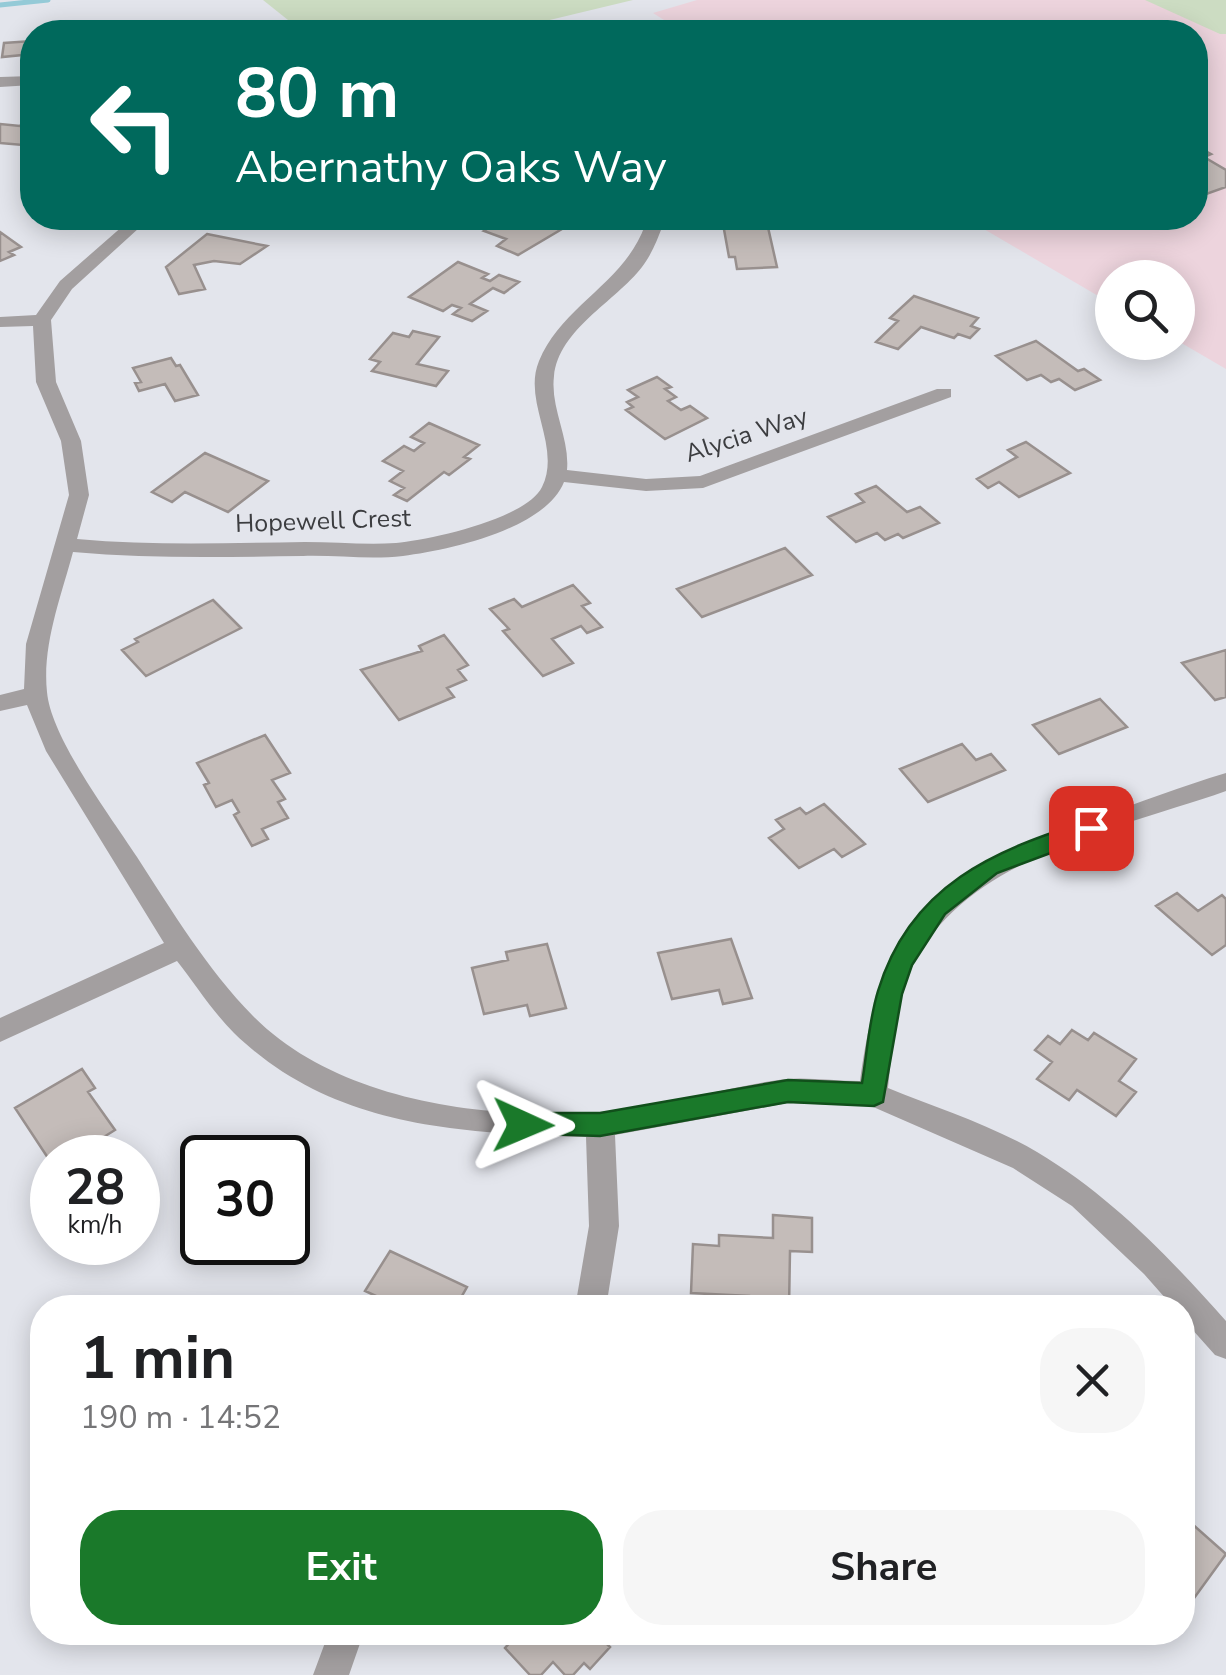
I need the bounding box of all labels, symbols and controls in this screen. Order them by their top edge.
text: 80 m [235,46,399,142]
icon: left [70,60,200,190]
text: Abernathy Oaks Way [235,137,667,198]
map controls [1095,260,1195,360]
button: search [1095,260,1195,360]
street label: Alycia Way [681,399,812,471]
street label: Hopewell Crest [235,501,412,541]
pin [1049,786,1134,871]
icon: arrive [1064,801,1119,856]
position arrow [471,1073,575,1177]
speed limit sign: 30 [180,1135,310,1265]
text: 28 [65,1153,125,1222]
text: km/h [67,1208,123,1242]
text: 1 min [80,1317,235,1399]
button: close [1040,1328,1145,1433]
text: 190 m · 14:52 [80,1396,281,1439]
button: Exit [80,1510,603,1625]
button: Share [623,1510,1145,1625]

